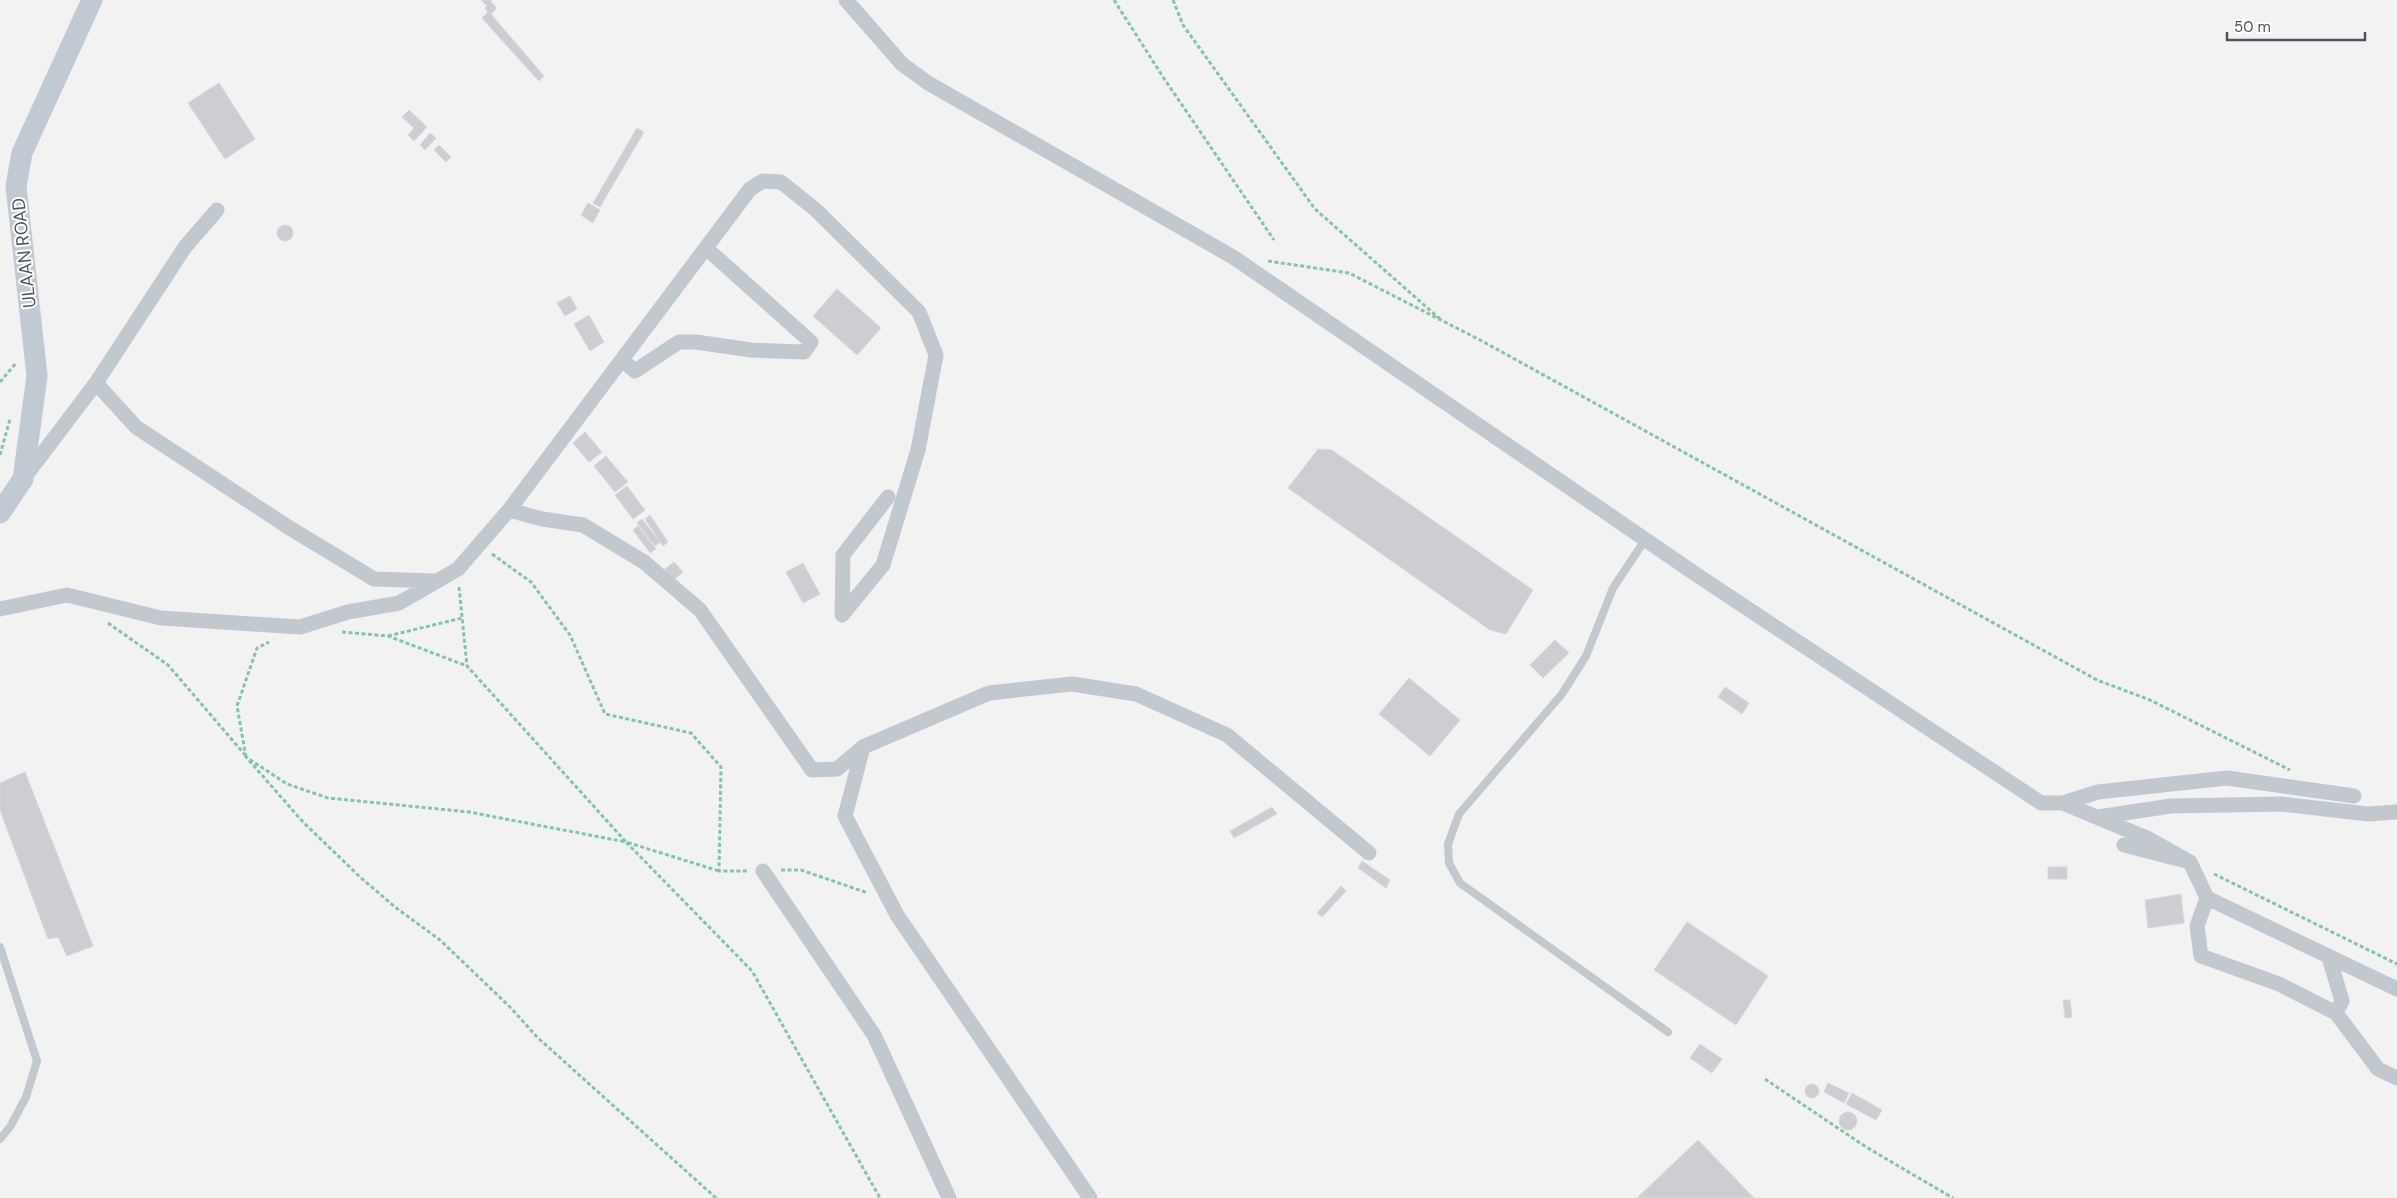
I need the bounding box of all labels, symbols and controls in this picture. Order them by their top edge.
scale bar [2227,10,2364,42]
text: 50 m [2234,17,2271,37]
street label: ULAAN ROAD [6,197,42,309]

